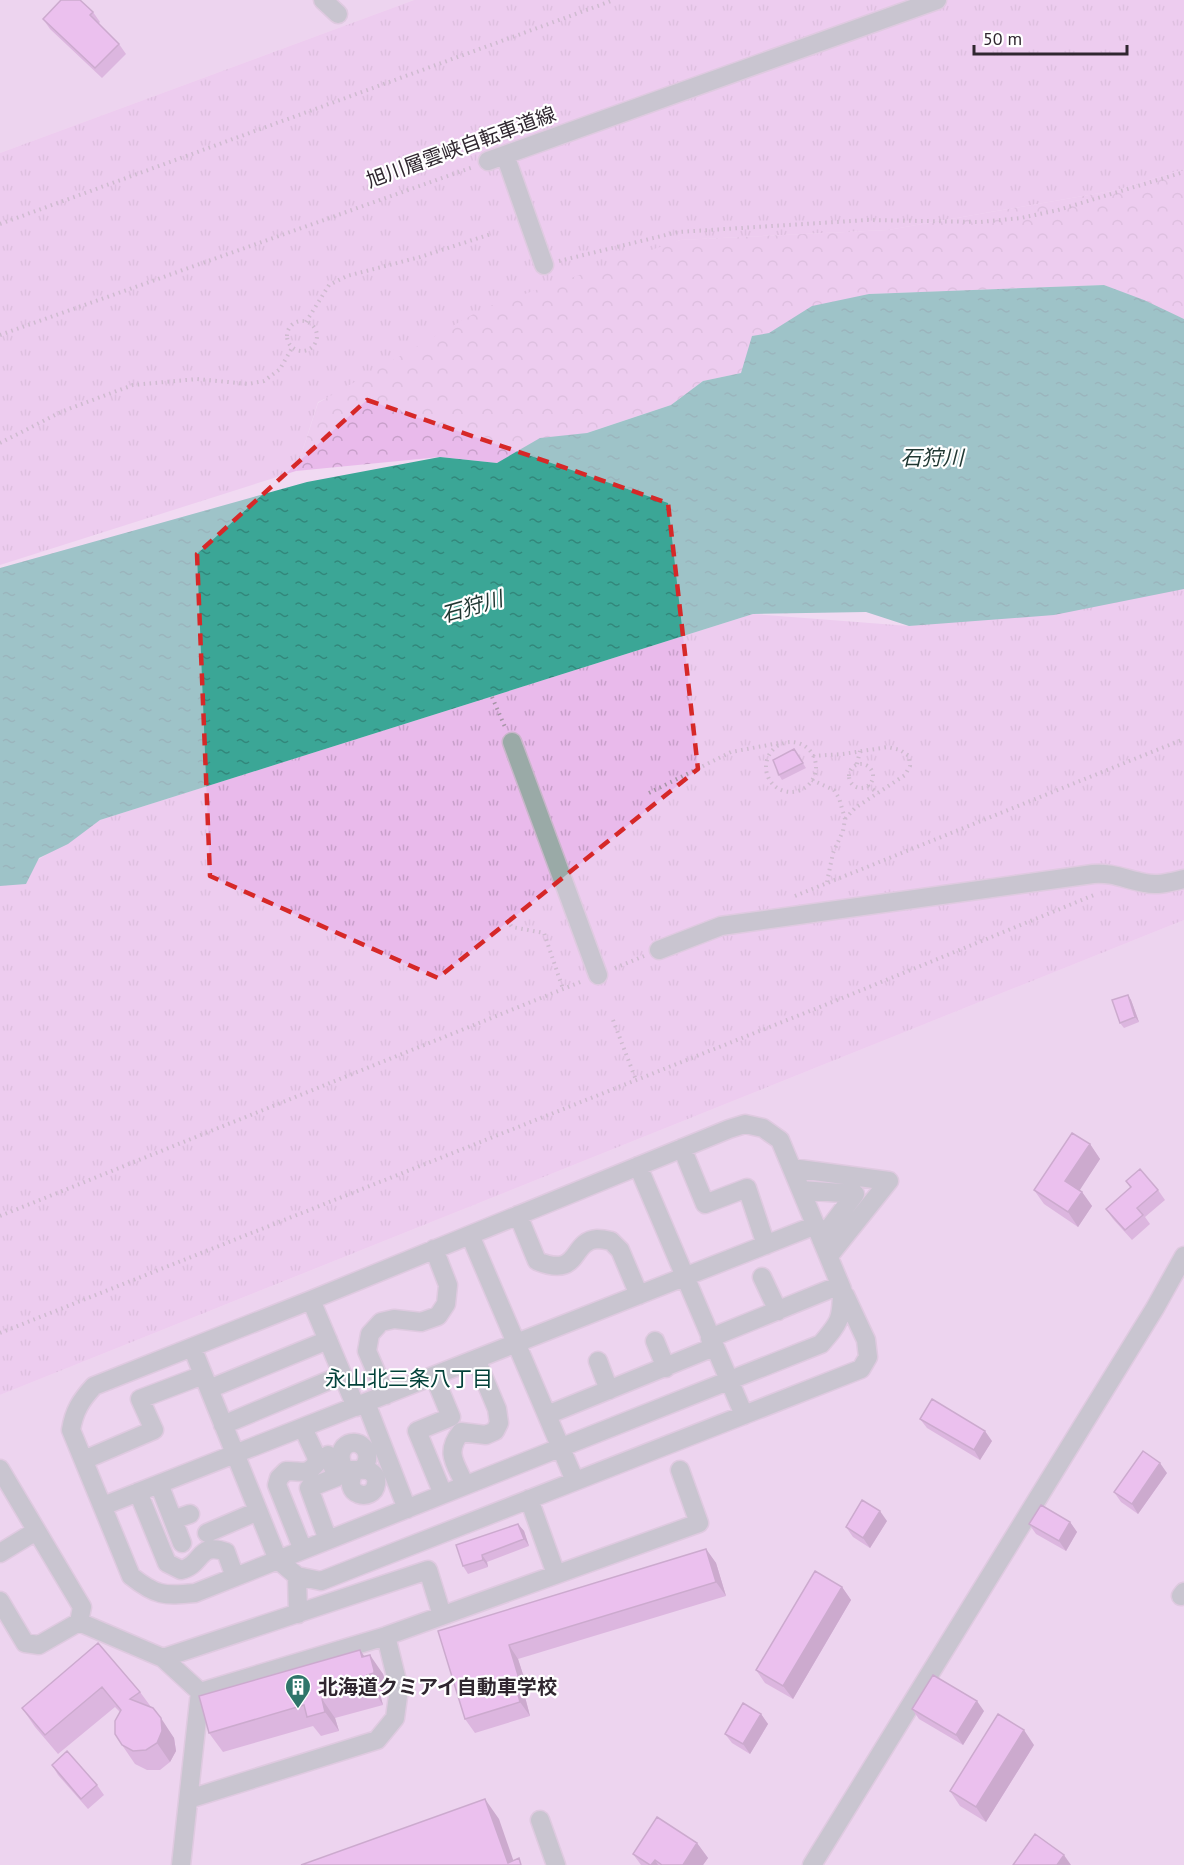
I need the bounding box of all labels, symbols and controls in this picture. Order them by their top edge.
scale bar [974,18,1127,56]
text: 50 m [983,27,1022,50]
street label: 旭川層雲峡自転車道線 [363,101,559,193]
water label: 石狩川 [901,444,965,471]
water label: 石狩川 [438,584,508,628]
district label: 永山北三条八丁目 [325,1365,493,1392]
building icon: 北海道クミアイ自動車学校 [283,1672,313,1710]
place label: 北海道クミアイ自動車学校 [318,1674,557,1700]

